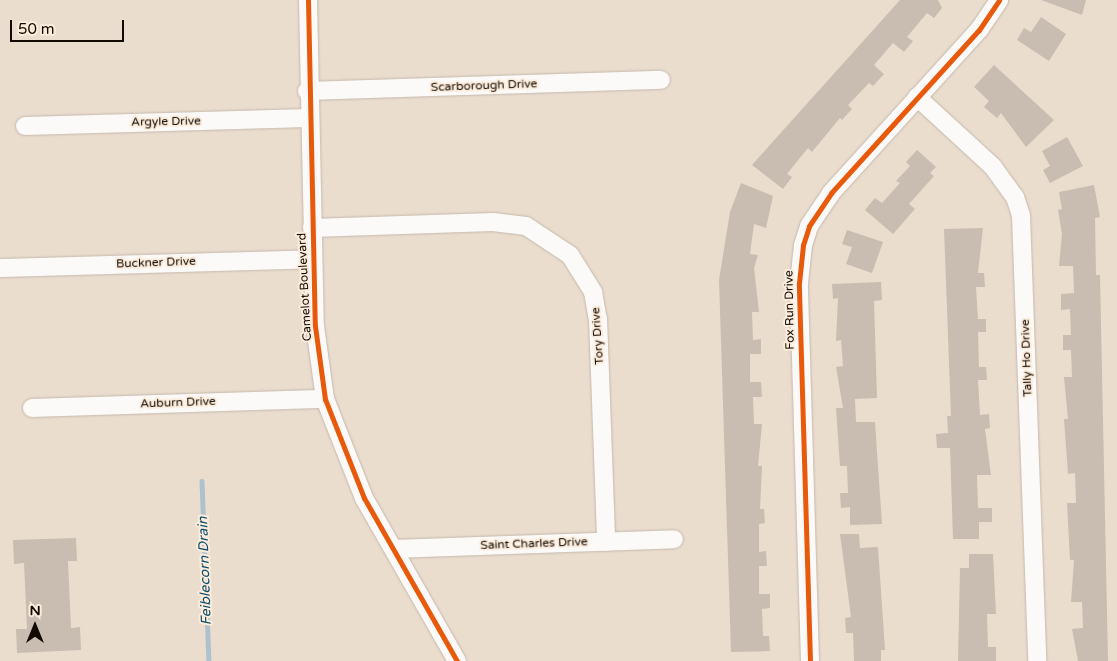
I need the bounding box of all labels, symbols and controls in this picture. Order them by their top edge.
scale bar [12,10,126,42]
text: 50 m [18,20,55,38]
street label: Scarborough Drive [430,77,538,95]
street label: Argyle Drive [131,114,201,130]
street label: Camelot Boulevard [295,232,315,342]
street label: Buckner Drive [116,254,196,272]
street label: Fox Run Drive [782,270,798,350]
street label: Tory Drive [589,307,607,365]
street label: Tally Ho Drive [1018,319,1036,397]
street label: Auburn Drive [140,394,216,412]
water label: Feiblecorn Drain [195,516,215,626]
street label: Saint Charles Drive [480,535,588,553]
north arrow [10,601,60,651]
text: N [29,602,41,619]

